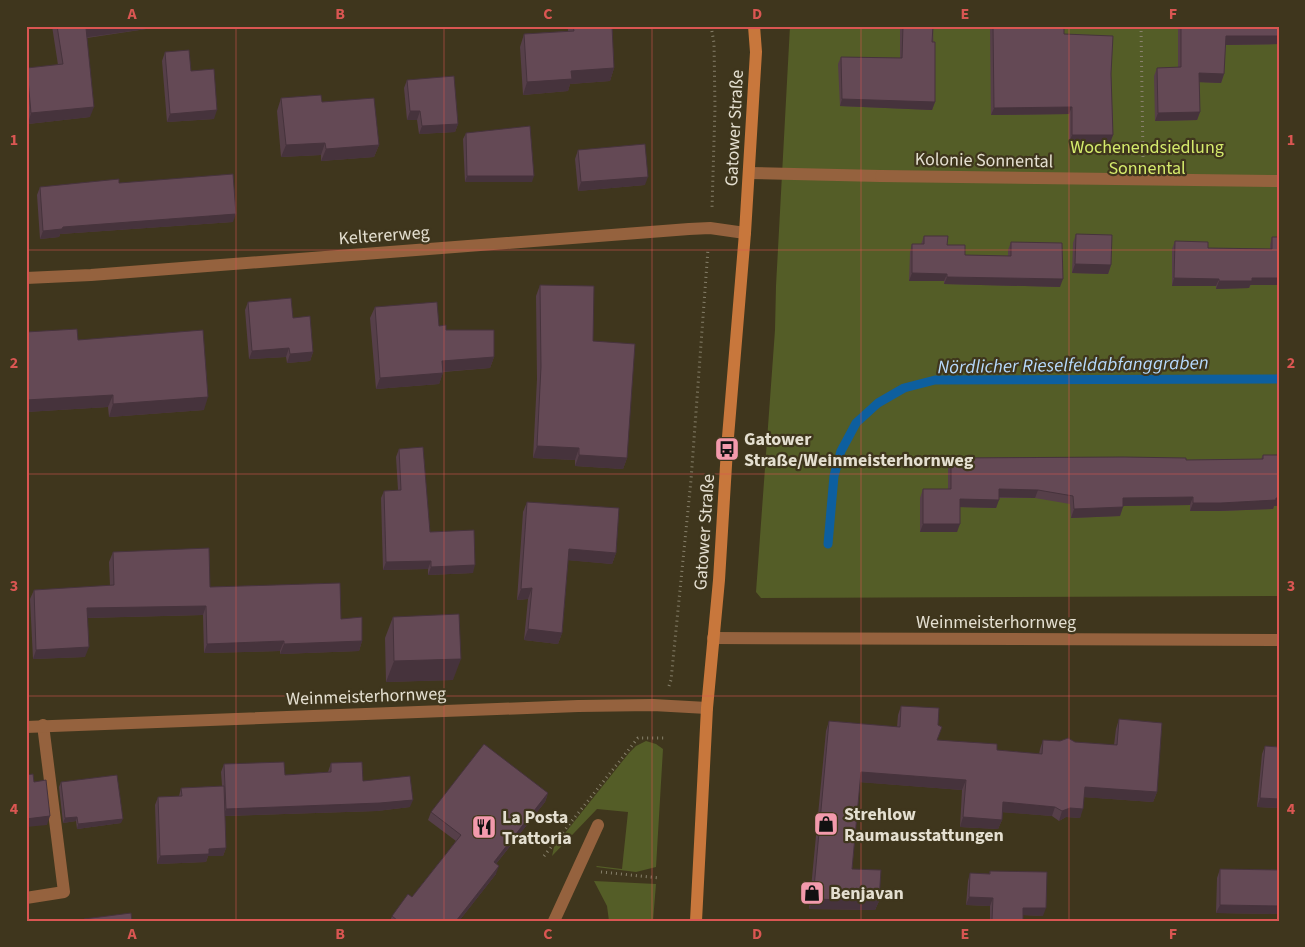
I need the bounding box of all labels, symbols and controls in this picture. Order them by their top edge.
text: A [126,3,137,25]
text: B [335,3,345,25]
text: C [543,3,553,25]
text: D [752,3,762,25]
text: E [961,3,969,25]
text: F [1169,3,1177,25]
street label: Gatower Straße [719,69,750,187]
text: 1 [10,129,18,151]
text: 1 [1287,129,1295,151]
park label: Wochenendsiedlung Sonnental [1070,135,1224,181]
street label: Kolonie Sonnental [915,147,1053,174]
street label: Keltererweg [338,220,430,251]
water label: Nördlicher Rieselfeldabfanggraben [937,350,1209,381]
text: 2 [10,352,18,374]
text: 2 [1287,352,1295,374]
place label: Gatower Straße/Weinmeisterhornweg [744,427,974,473]
bus stop icon: Gatower Straße/Weinmeisterhornweg [714,436,740,462]
street label: Gatower Straße [688,473,721,591]
text: 3 [10,575,18,597]
text: 3 [1287,575,1295,597]
street label: Weinmeisterhornweg [916,610,1076,635]
street label: Weinmeisterhornweg [286,681,446,712]
text: 4 [10,798,19,820]
text: 4 [1287,798,1296,820]
place label: Strehlow Raumausstattungen [844,802,1004,848]
place label: La Posta Trattoria [502,805,572,851]
shop icon: Strehlow Raumausstattungen [813,811,839,837]
restaurant icon: La Posta Trattoria [471,814,497,840]
shop icon: Benjavan [799,880,825,906]
place label: Benjavan [830,881,904,906]
text: A [126,923,137,945]
text: B [335,923,345,945]
text: C [543,923,553,945]
text: D [752,923,762,945]
text: E [961,923,969,945]
text: F [1169,923,1177,945]

